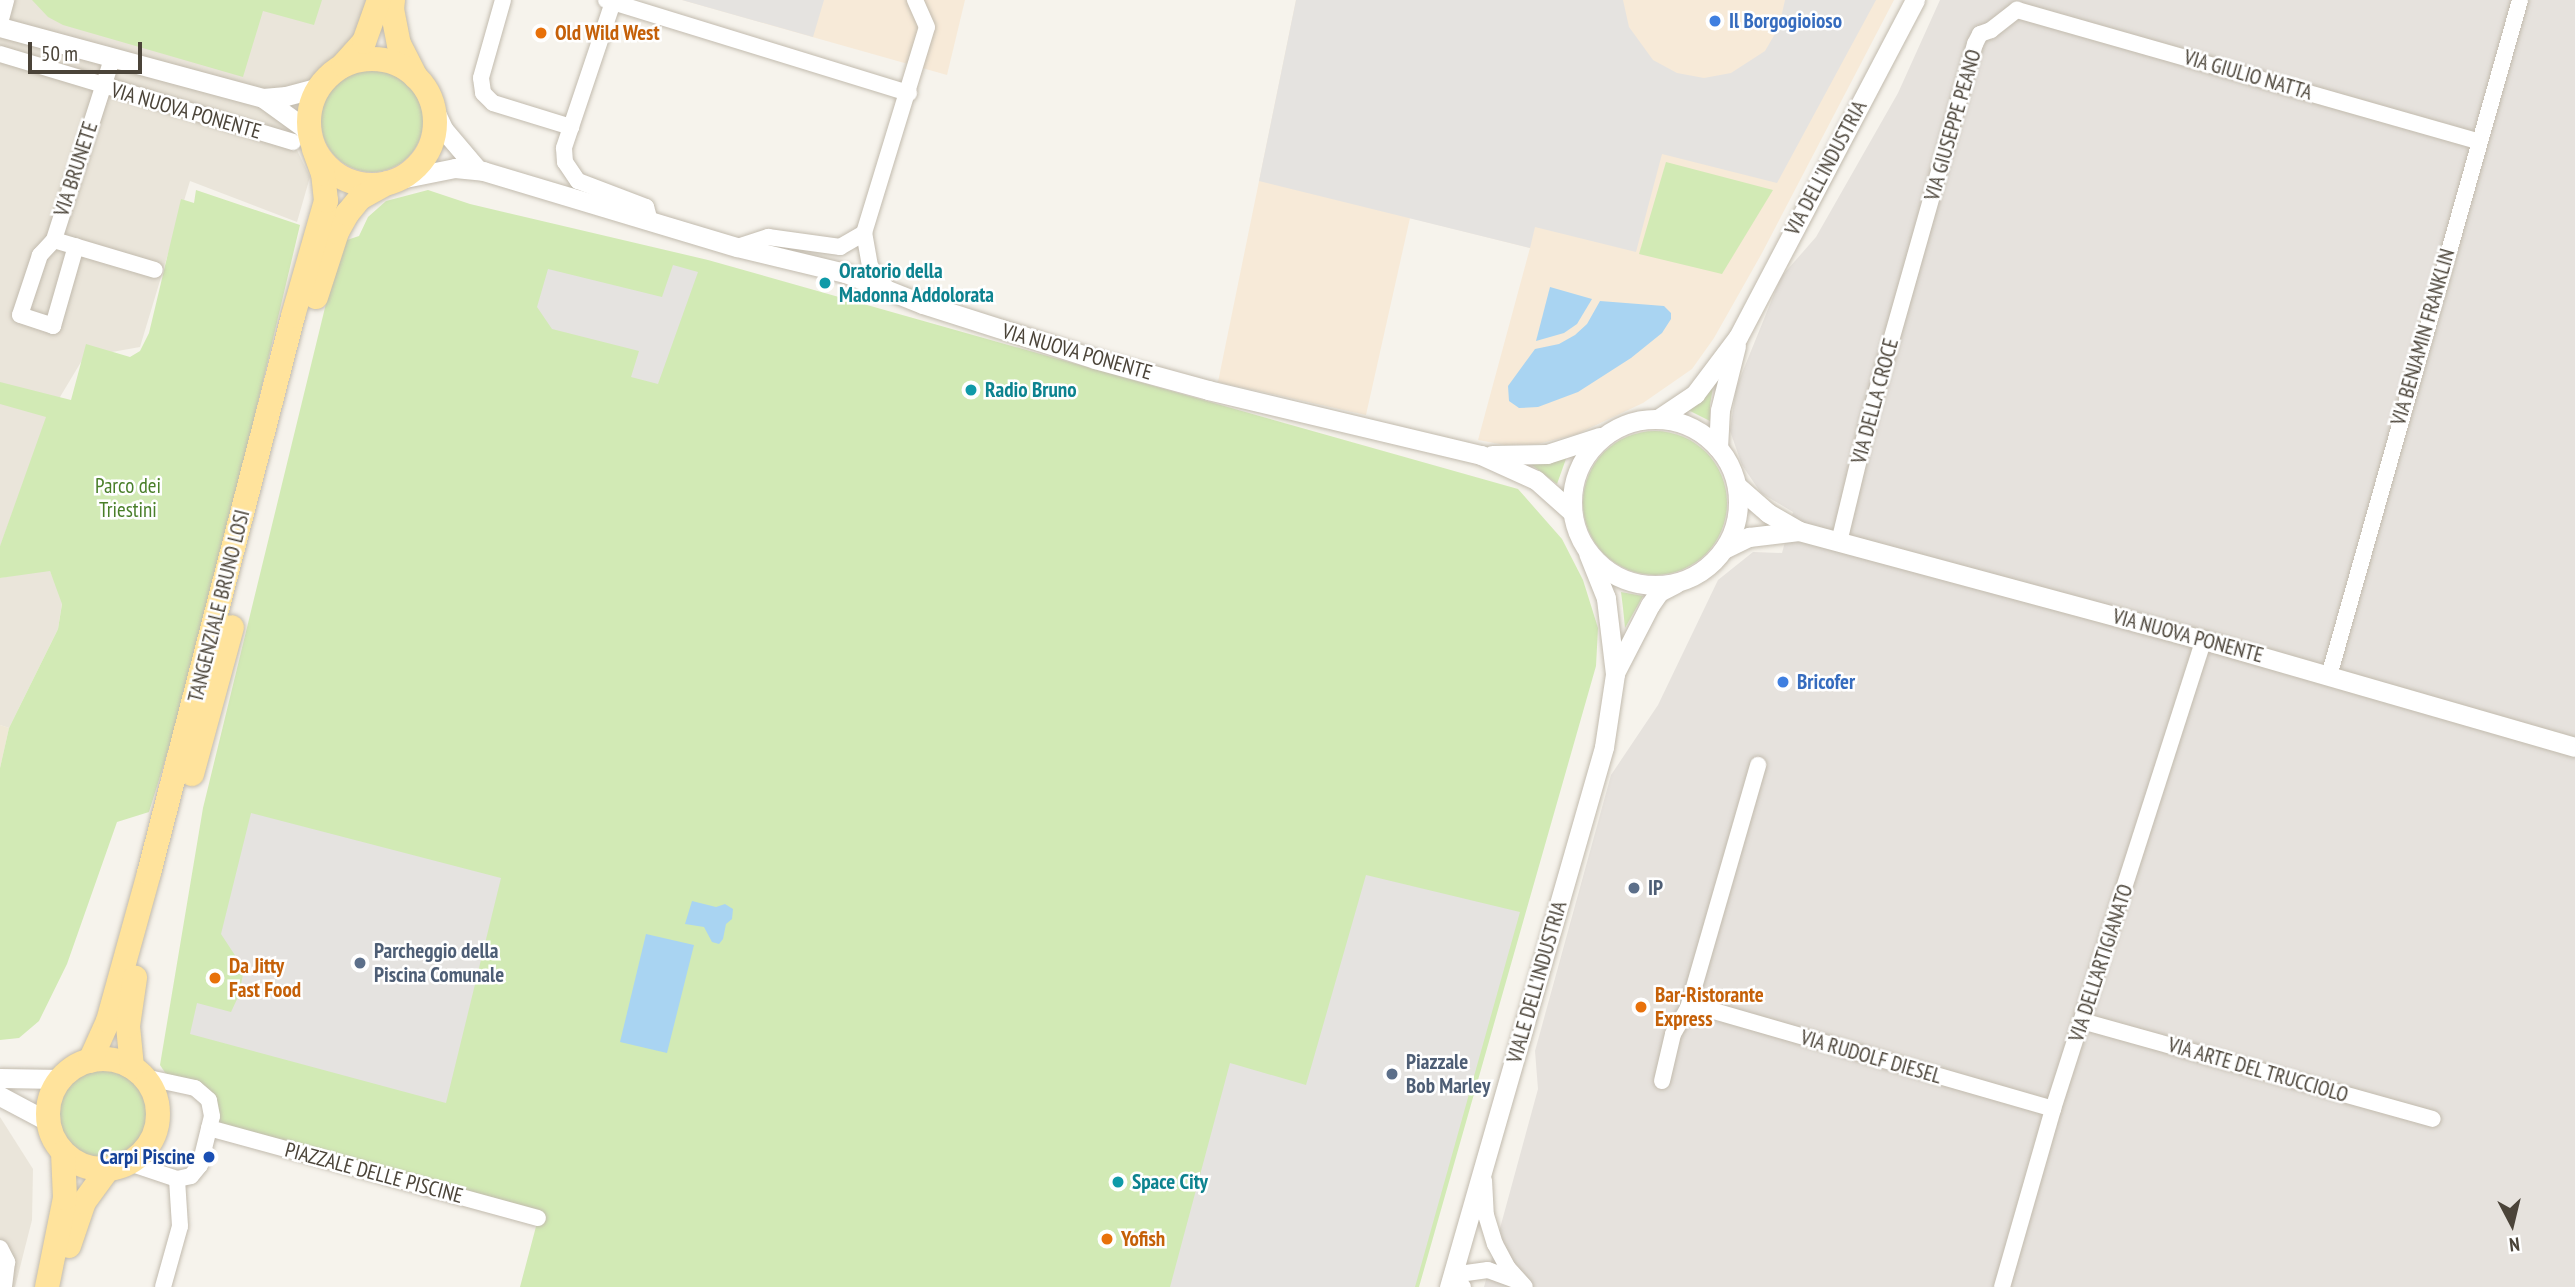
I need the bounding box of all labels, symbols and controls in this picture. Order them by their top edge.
place label: Il Borgogioioso [1729,8,1842,34]
marker: Il Borgogioioso [1707,13,1723,29]
place label: Old Wild West [555,20,660,46]
marker: Old Wild West [533,25,549,41]
scale bar [32,28,145,72]
text: 50 m [41,40,78,67]
street label: VIA GIULIO NATTA [2181,45,2315,105]
street label: VIA GIUSEPPE PEANO [1919,46,1987,204]
street label: VIA NUOVA PONENTE [107,77,265,145]
street label: VIA DELL'INDUSTRIA [1780,96,1872,240]
street label: VIA BRUNETE [49,118,103,220]
street label: VIA BENJAMIN FRANKLIN [2386,246,2460,428]
place label: Oratorio della Madonna Addolorata [839,258,995,308]
marker: Oratorio della Madonna Addolorata [817,275,833,291]
street label: VIA NUOVA PONENTE [998,318,1156,386]
street label: VIA DELLA CROCE [1846,335,1904,467]
place label: Radio Bruno [985,377,1077,403]
marker: Radio Bruno [963,382,979,398]
park label: Parco dei Triestini [95,473,161,523]
street label: TANGENZIALE BRUNO LOSI [183,507,255,705]
street label: VIA NUOVA PONENTE [2109,604,2267,668]
place label: Bricofer [1797,669,1855,695]
marker: Bricofer [1775,674,1791,690]
place label: IP [1648,875,1663,901]
marker: IP [1626,880,1642,896]
street label: VIA DELL'ARTIGIANATO [2064,881,2138,1045]
street label: VIALE DELL'INDUSTRIA [1502,898,1572,1066]
place label: Parcheggio della Piscina Comunale [374,938,504,988]
place label: Da Jitty Fast Food [229,953,301,1003]
marker: Parcheggio della Piscina Comunale [352,955,368,971]
marker: Da Jitty Fast Food [207,970,223,986]
place label: Bar-Ristorante Express [1655,982,1764,1032]
marker: Bar-Ristorante Express [1633,999,1649,1015]
street label: VIA RUDOLF DIESEL [1797,1025,1945,1089]
street label: VIA ARTE DEL TRUCCIOLO [2164,1032,2352,1108]
place label: Piazzale Bob Marley [1406,1049,1490,1099]
marker: Piazzale Bob Marley [1384,1066,1400,1082]
street label: PIAZZALE DELLE PISCINE [282,1137,466,1209]
place label: Carpi Piscine [100,1144,195,1170]
marker: Carpi Piscine [201,1149,217,1165]
place label: Space City [1132,1169,1208,1195]
marker: Space City [1110,1174,1126,1190]
north arrow [2477,1189,2547,1259]
place label: Yofish [1121,1226,1165,1252]
marker: Yofish [1099,1231,1115,1247]
text: N [2508,1232,2521,1257]

